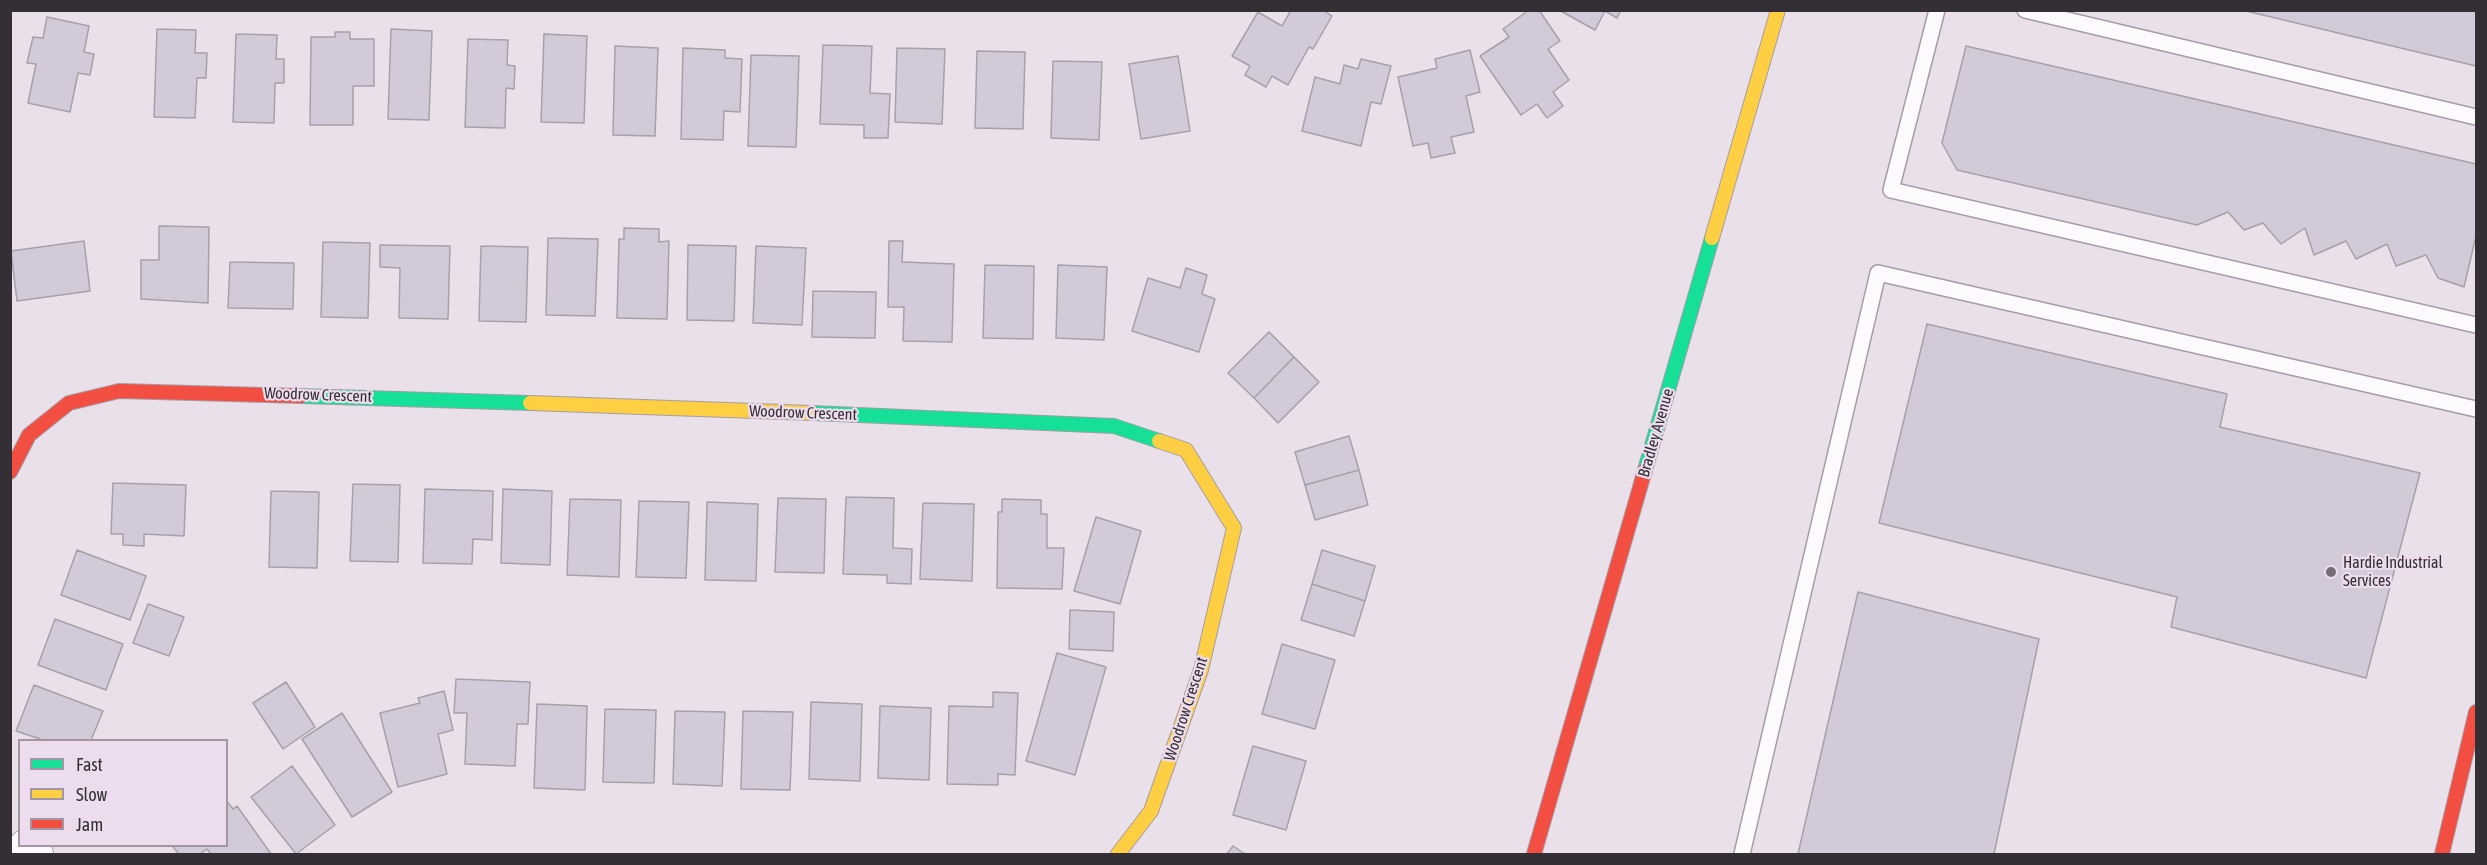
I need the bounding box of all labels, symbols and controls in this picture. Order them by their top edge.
street label: Woodrow Crescent [264,384,372,406]
street label: Bradley Avenue [1634,386,1678,480]
street label: Woodrow Crescent [749,402,857,424]
place label: Hardie Industrial Services [2343,553,2443,591]
marker: Hardie Industrial Services [2324,565,2338,579]
street label: Woodrow Crescent [1160,655,1212,763]
legend [18,739,228,847]
text: Fast [76,754,103,775]
text: Slow [76,784,107,805]
text: Jam [76,814,103,835]

